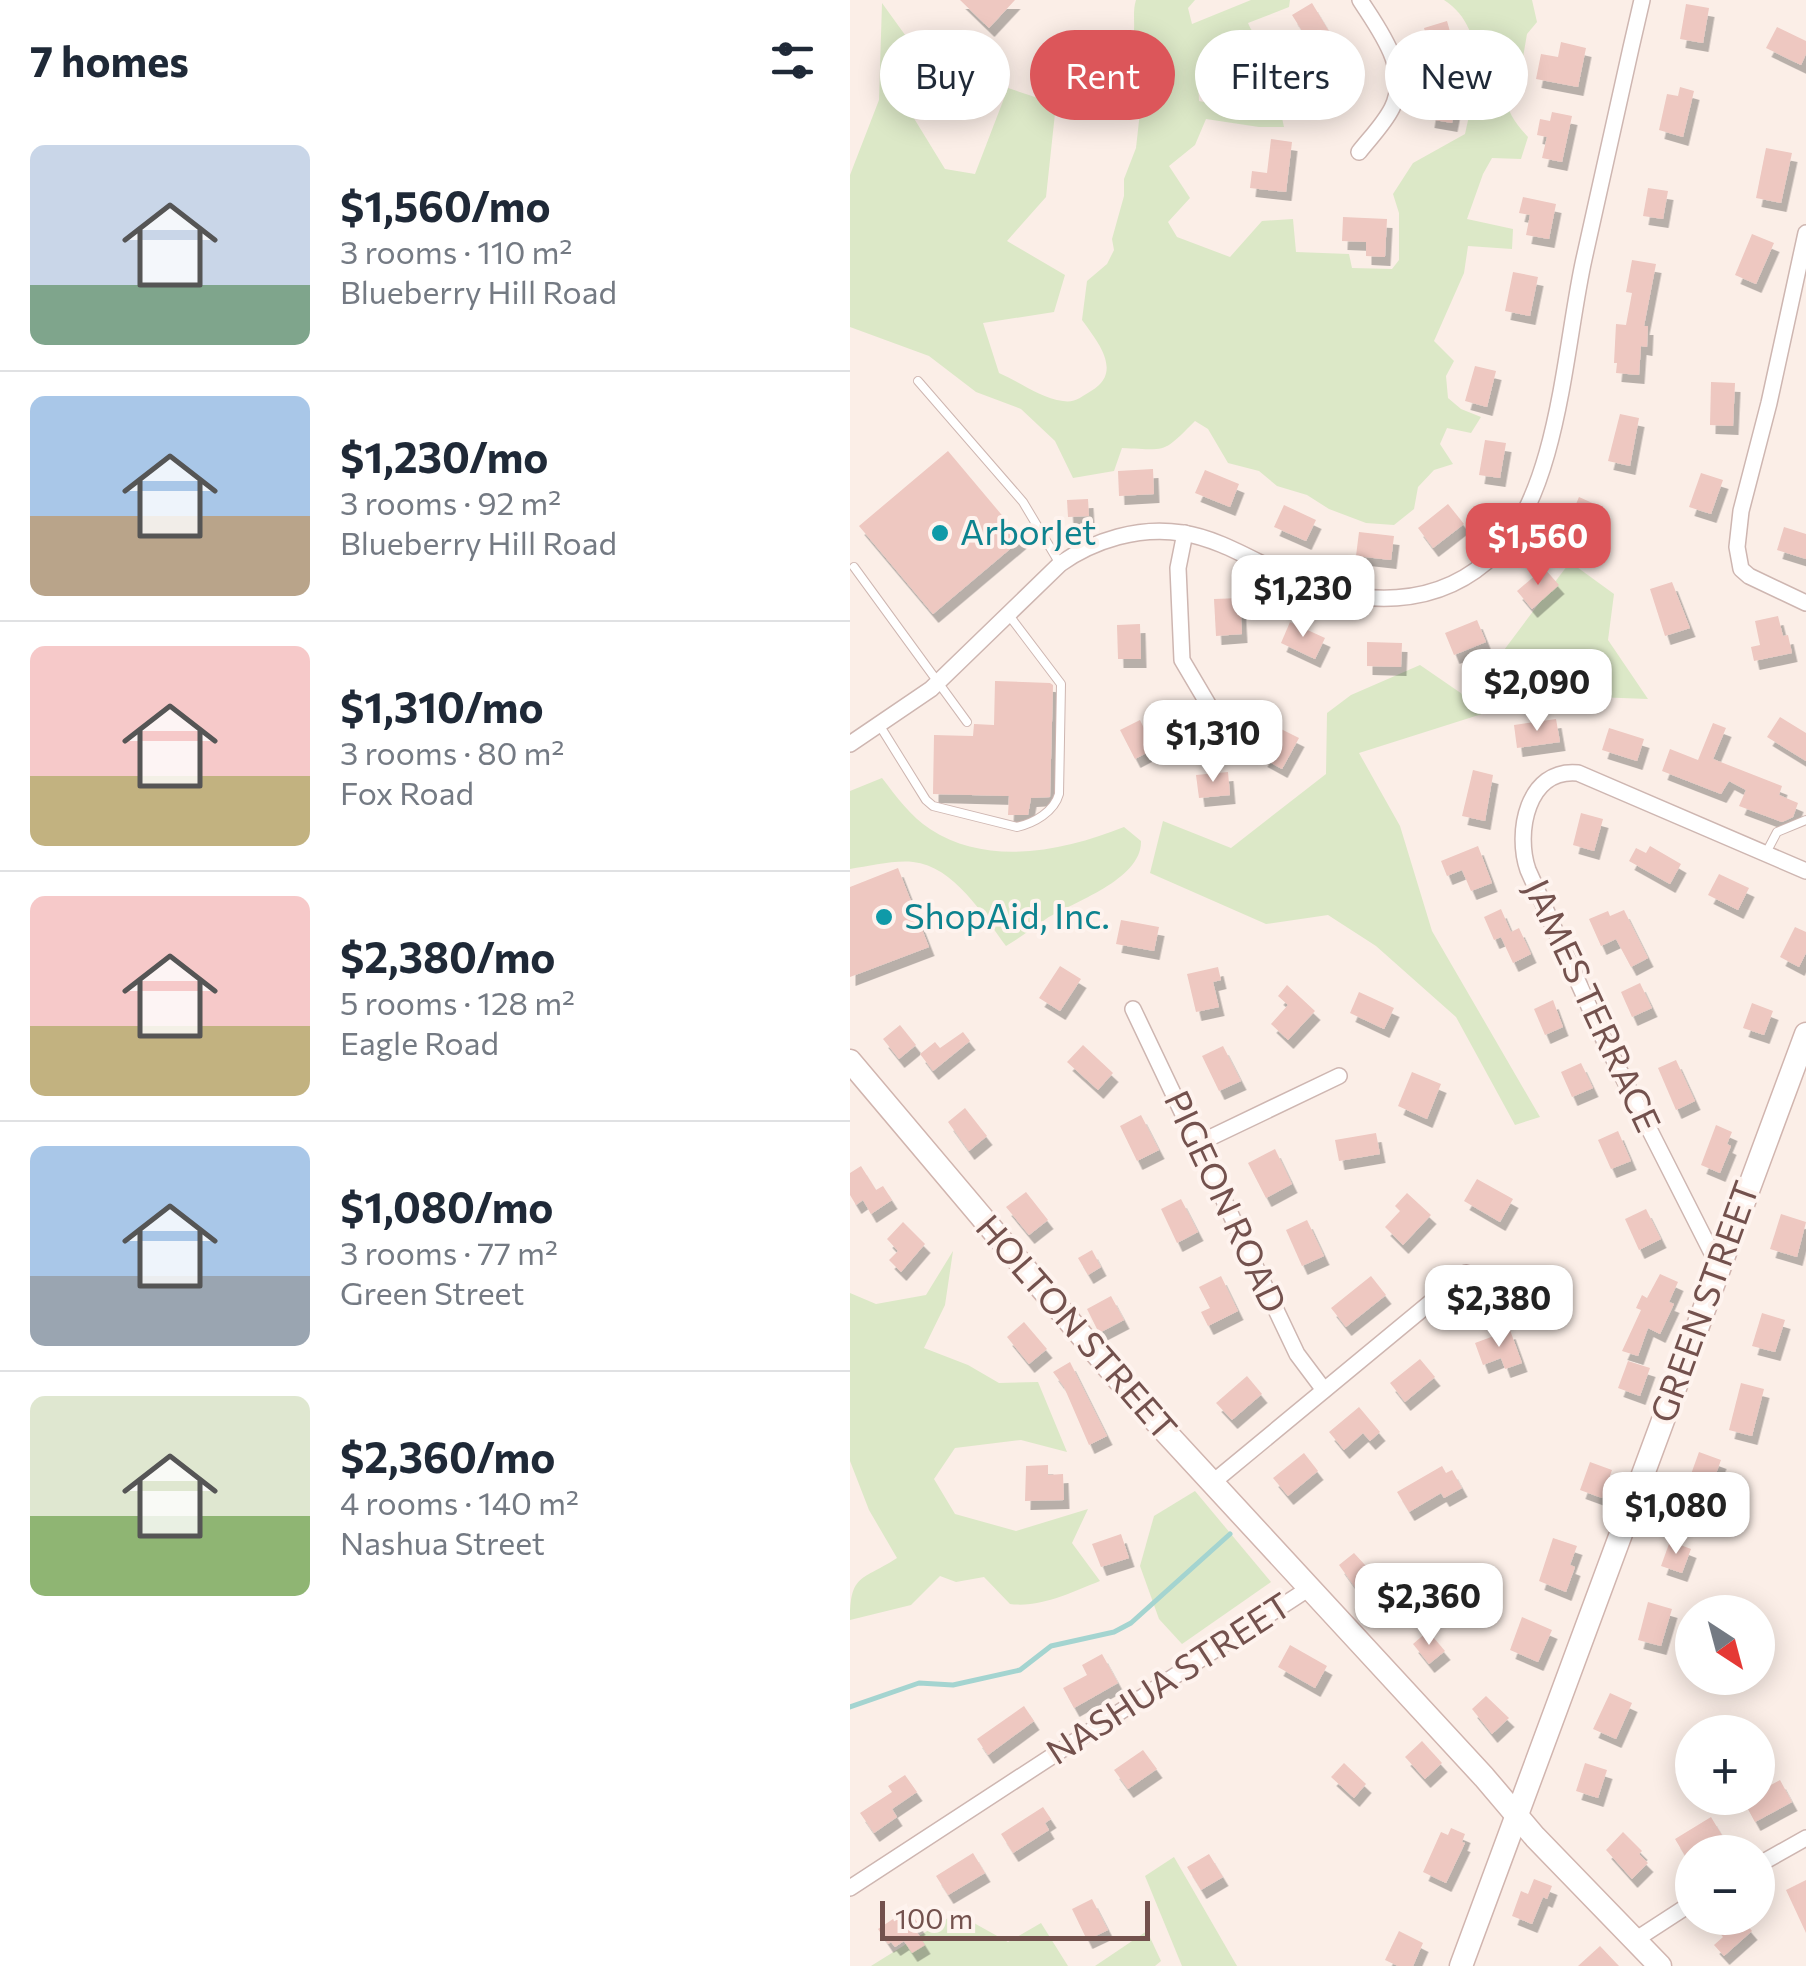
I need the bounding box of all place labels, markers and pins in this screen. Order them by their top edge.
pin: $1,560 [1457,503,1619,588]
place label: ArborJet [960,509,1096,552]
marker: ArborJet [929,522,951,544]
pin: $1,230 [1222,555,1384,640]
pin: $2,090 [1456,649,1618,734]
pin: $1,310 [1132,700,1294,785]
place label: ShopAid, Inc. [904,893,1110,936]
marker: ShopAid, Inc. [873,906,895,928]
pin: $2,380 [1418,1265,1580,1350]
pin: $1,080 [1595,1472,1757,1557]
pin: $2,360 [1348,1563,1510,1648]

